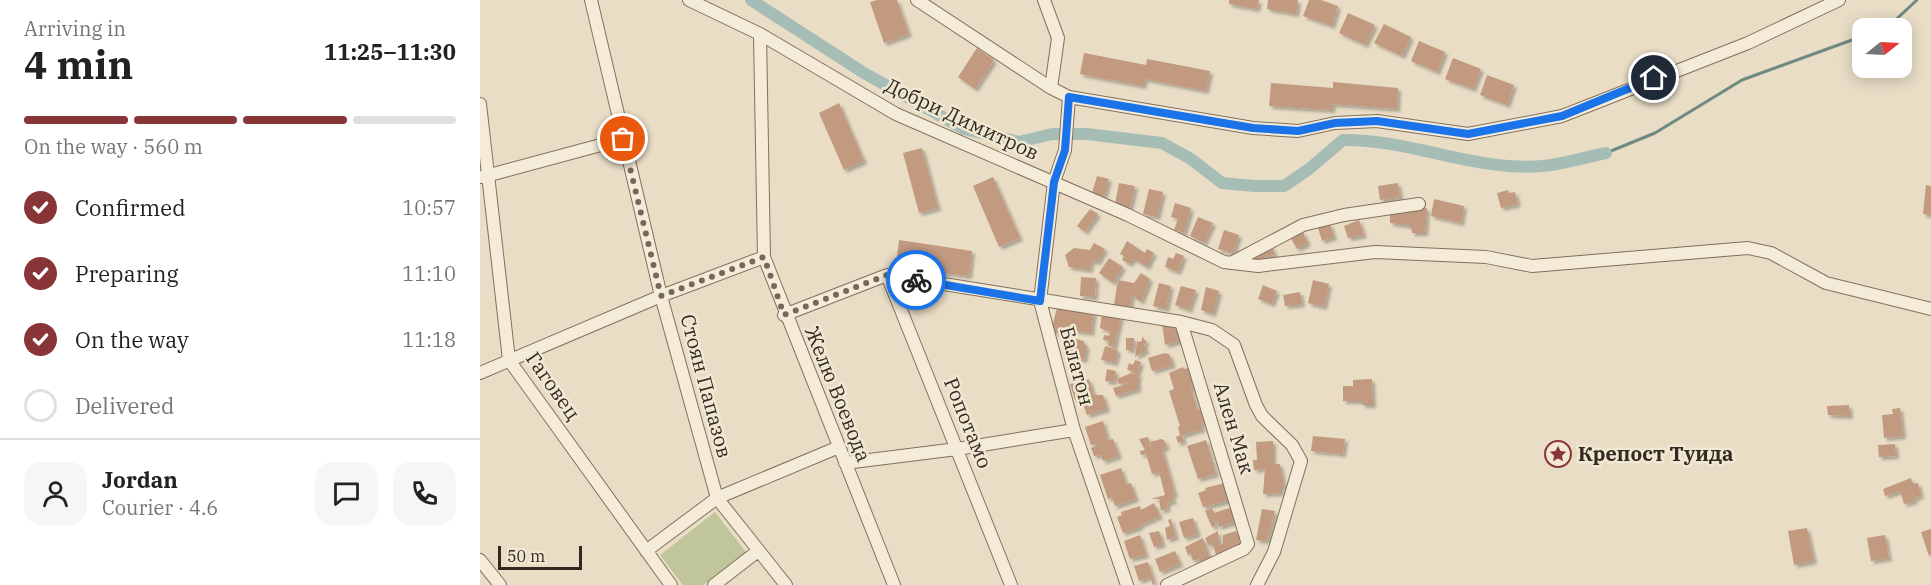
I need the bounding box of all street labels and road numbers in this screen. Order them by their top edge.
street label: Добри Димитров [881,71,1043,166]
street label: Стоян Папазов [674,311,739,461]
street label: Желю Воевода [799,322,878,466]
street label: Балатон [1054,323,1101,409]
street label: Гаговец [520,346,587,425]
street label: Ропотамо [938,373,999,472]
street label: Ален Мак [1208,379,1261,477]

